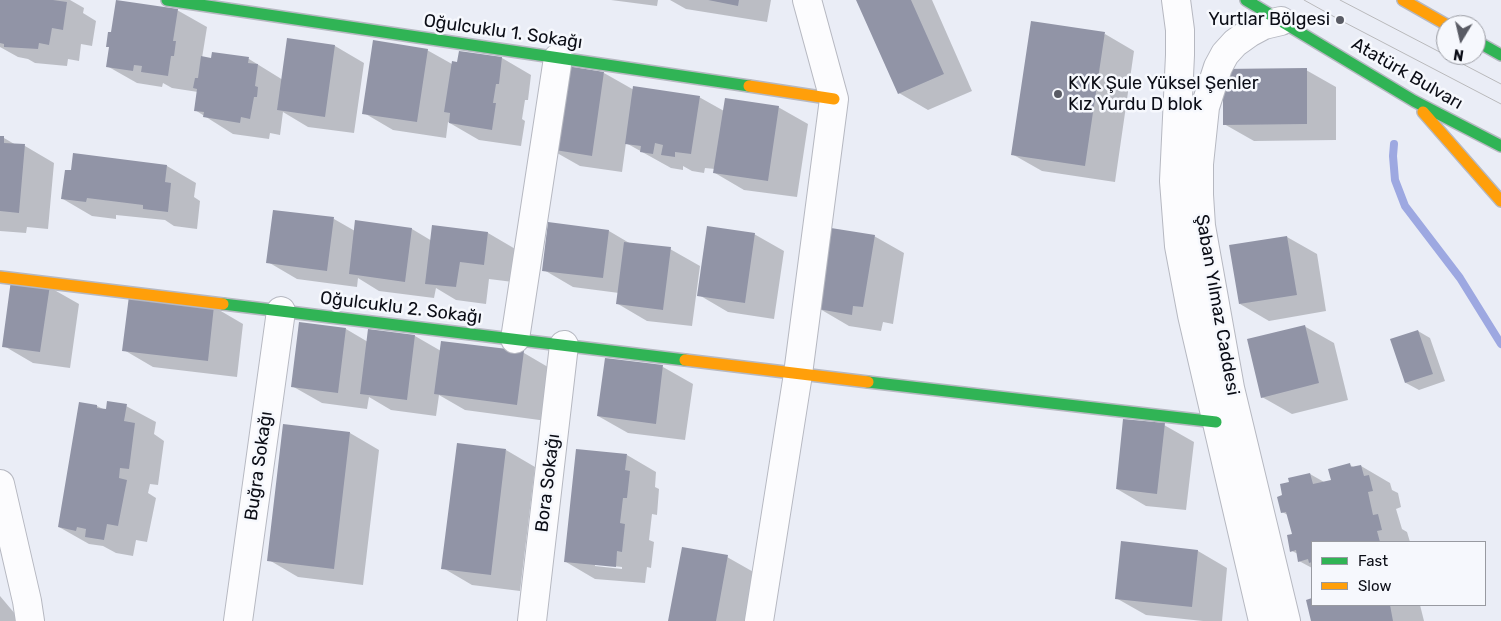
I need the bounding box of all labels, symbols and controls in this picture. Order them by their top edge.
place label: Yurtlar Bölgesi [1208,9,1330,31]
street label: Oğulcuklu 1. Sokağı [422,10,584,54]
marker: Yurtlar Bölgesi [1334,14,1346,26]
north arrow [1436,15,1486,65]
street label: Atatürk Bulvarı [1348,33,1466,115]
text: N [1452,45,1465,64]
place label: KYK Şule Yüksel Şenler Kız Yurdu D blok [1068,73,1259,116]
marker: KYK Şule Yüksel Şenler Kız Yurdu D blok [1052,88,1064,100]
street label: Şaban Yılmaz Caddesi [1190,213,1244,397]
street label: Oğulcuklu 2. Sokağı [319,287,483,329]
street label: Buğra Sokağı [241,410,277,522]
street label: Bora Sokağı [531,433,565,533]
legend [1311,541,1486,606]
text: Fast [1358,552,1388,570]
text: Slow [1358,577,1391,595]

